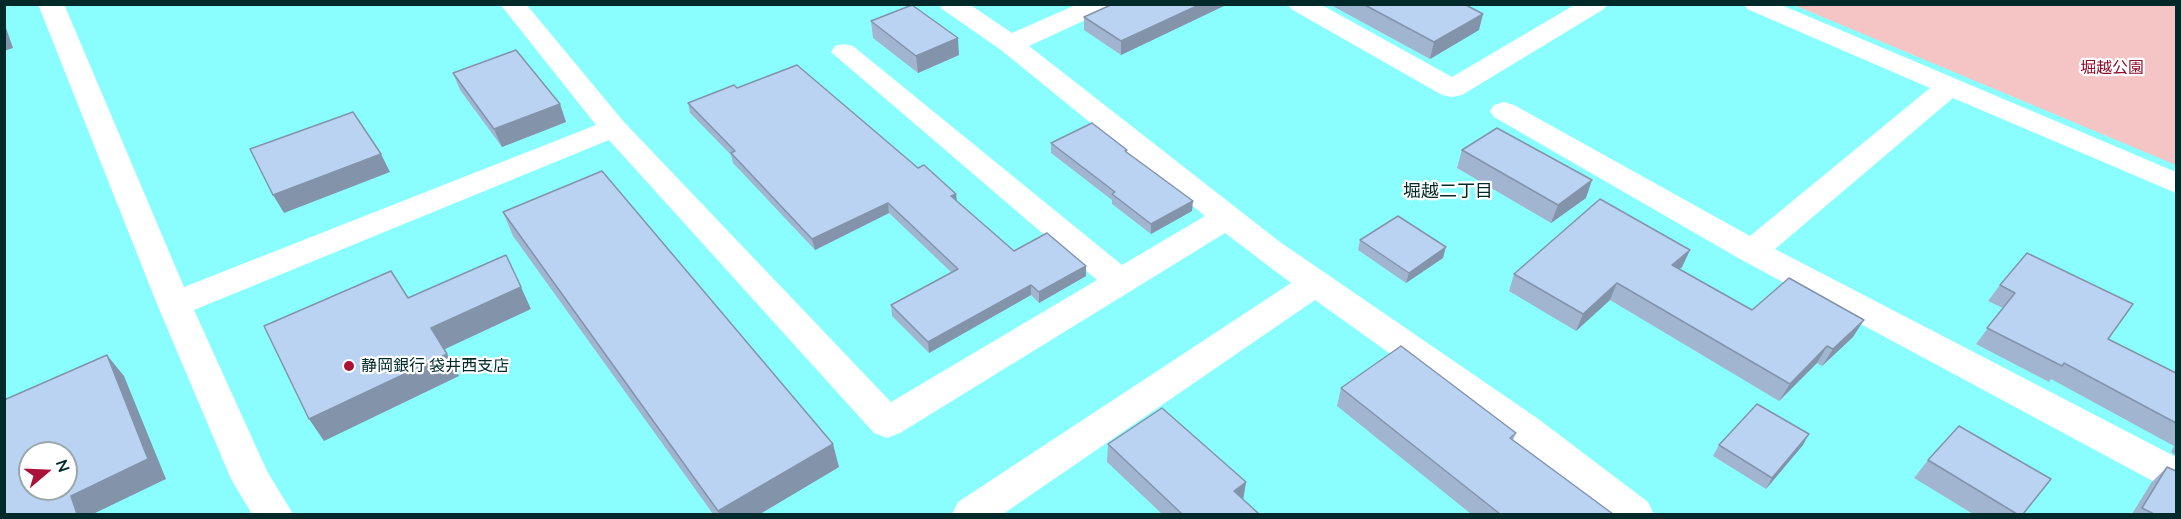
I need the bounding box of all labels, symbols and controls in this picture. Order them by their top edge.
park label: 堀越公園 [2080,58,2144,78]
district label: 堀越二丁目 [1403,181,1493,203]
place label: 静岡銀行 袋井西支店 [361,356,509,376]
marker: 静岡銀行 袋井西支店 [342,359,356,373]
north arrow [18,441,78,501]
text: N [52,457,75,475]

